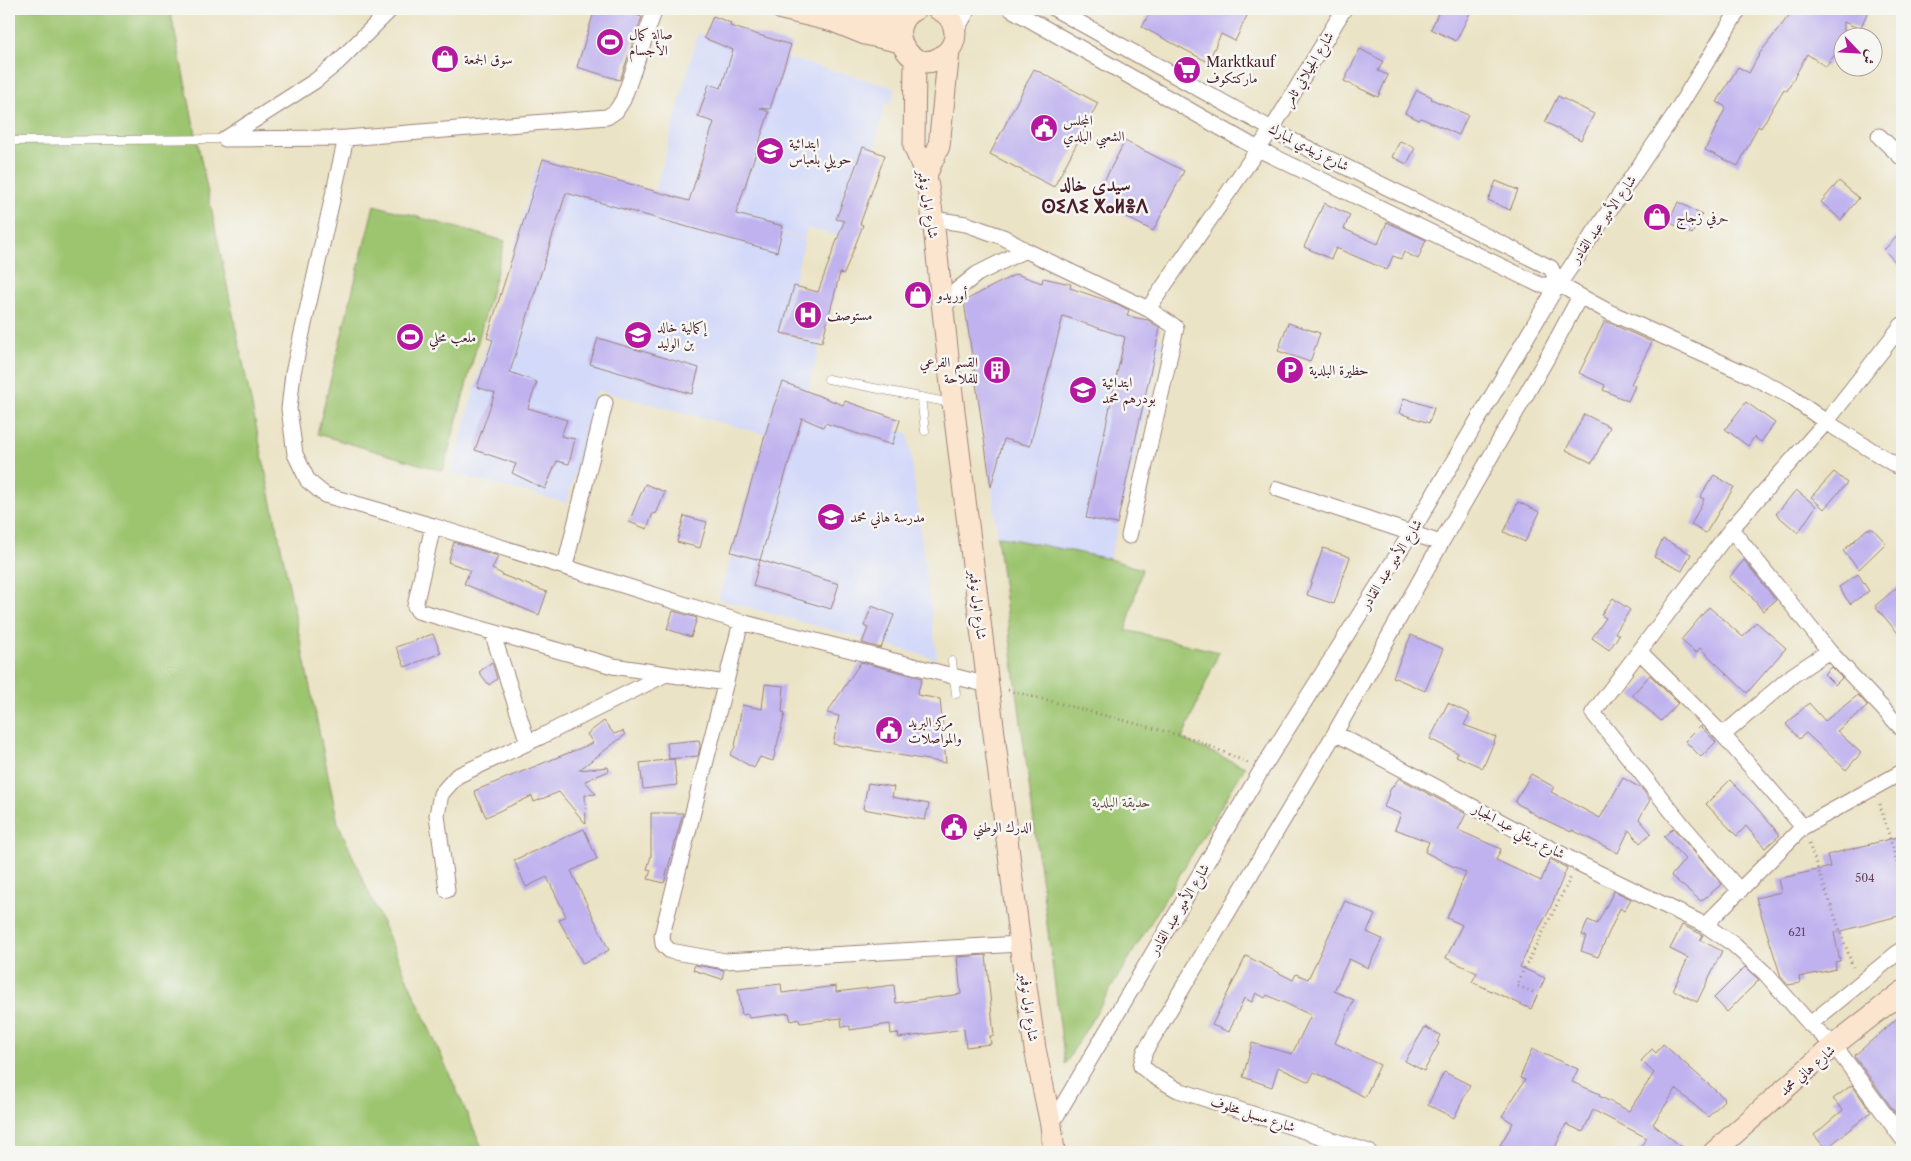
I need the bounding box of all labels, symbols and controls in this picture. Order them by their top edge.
place label: صالة كمال الأجسام [629,25,673,63]
sports icon: صالة كمال الأجسام [595,27,625,57]
street label: شارع الجيلاني ثامر [1279,28,1340,111]
north arrow [1834,28,1884,78]
shop icon: سوق الجمعة [430,44,460,74]
text: ش [1859,47,1881,68]
place label: سوق الجمعة [464,50,513,68]
place label: Marktkauf ماركتكوف [1206,53,1277,87]
supermarket icon: Marktkauf ماركتكوف [1172,55,1202,85]
place label: المجلس الشعبي البلدي [1063,111,1125,149]
public building icon: المجلس الشعبي البلدي [1029,113,1059,143]
street label: شارع زبيدي لمبارك [1264,119,1352,178]
place label: ابتدائية حويلي بلعباس [789,134,851,172]
school or university icon: ابتدائية حويلي بلعباس [755,136,785,166]
street label: شارع اول نوفمبر [910,166,943,240]
street label: شارع الأمير عبد القادر [1564,171,1642,270]
district label: سيدي خالد ⵙⵉⴷⵉ ⵅⴰⵍⴻⴷ [1041,173,1149,218]
shop icon: حرفي زجاج [1642,202,1672,232]
place label: حرفي زجاج [1676,208,1729,230]
shop icon: أوريدو [903,280,933,310]
place label: أوريدو [935,285,968,304]
hospital icon: مستوصف [793,300,823,330]
place label: مستوصف [827,306,873,324]
place label: إكمالية خالد بن الوليد [657,318,708,352]
school or university icon: إكمالية خالد بن الوليد [623,320,653,350]
sports icon: ملعب محلي [395,322,425,352]
place label: ملعب محلي [429,328,476,350]
place label: القسم الفرعي للفلاحة [920,353,978,387]
building icon: القسم الفرعي للفلاحة [982,355,1012,385]
parking icon: حظيرة البلدية [1275,355,1305,385]
place label: حظيرة البلدية [1309,361,1369,379]
place label: ابتدائية بودرهم محمد [1102,373,1156,412]
school or university icon: ابتدائية بودرهم محمد [1068,375,1098,405]
school or university icon: مدرسة هاني محمد [816,502,846,532]
place label: مدرسة هاني محمد [850,508,925,529]
street label: شارع الأمير عبد القادر [1354,515,1429,616]
street label: شارع اول نوفمبر [962,567,991,641]
place label: مركز البريد والمواصلات [908,713,962,747]
public building icon: مركز البريد والمواصلات [874,715,904,745]
park label: حديقة البلدية [1092,793,1150,811]
street label: شارع بريقلي عبد الجبار [1466,798,1568,866]
public building icon: الدرك الوطني [939,812,969,842]
place label: الدرك الوطني [973,818,1032,840]
street label: شارع الأمير عبد القادر [1143,860,1216,961]
house number: 504 [1855,871,1875,885]
house number: 621 [1788,925,1806,939]
street label: شارع اول نوفمبر [1012,969,1043,1043]
street label: شارع هاني محمد [1775,1041,1841,1101]
street label: شارع مسبل مخلوف [1208,1092,1298,1139]

